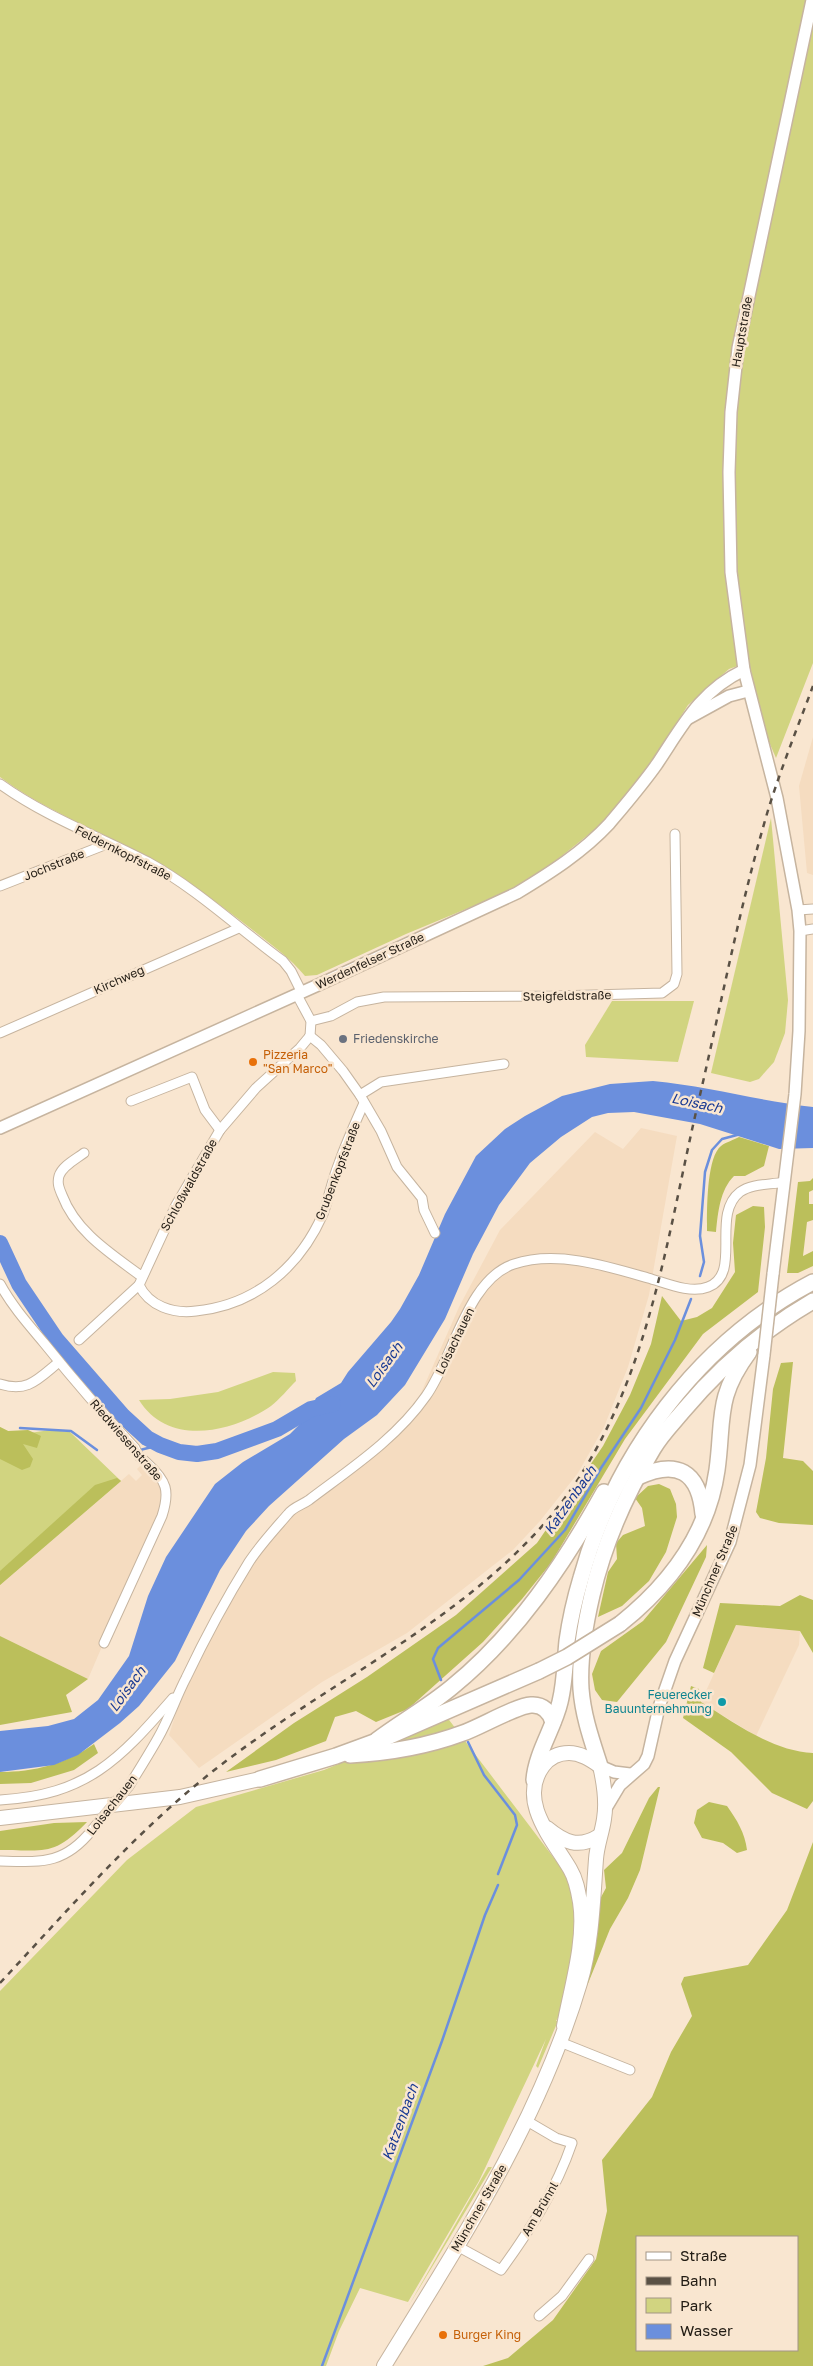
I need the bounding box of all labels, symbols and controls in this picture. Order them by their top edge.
street label: Hauptstraße [728,295,755,369]
street label: Feldernkopfstraße [73,822,174,883]
street label: Jochstraße [21,846,86,884]
street label: Werdenfelser Straße [313,929,426,992]
street label: Kirchweg [91,962,146,997]
street label: Steigfeldstraße [523,987,611,1004]
place label: Friedenskirche [353,1031,439,1046]
marker: Friedenskirche [337,1033,349,1045]
place label: Pizzeria "San Marco" [263,1047,332,1076]
marker: Pizzeria "San Marco" [247,1056,259,1068]
water label: Loisach [670,1089,725,1116]
street label: Grubenkopfstraße [312,1120,363,1222]
street label: Schloßwaldstraße [157,1136,220,1234]
street label: Loisachauen [432,1305,477,1377]
water label: Loisach [362,1338,406,1391]
street label: Riedwiesenstraße [87,1396,166,1483]
water label: Katzenbach [540,1461,600,1537]
street label: Münchner Straße [688,1523,741,1619]
water label: Loisach [105,1662,149,1715]
place label: Feuerecker Bauunternehmung [605,1687,712,1716]
marker: Feuerecker Bauunternehmung [716,1696,728,1708]
street label: Loisachauen [83,1771,140,1838]
water label: Katzenbach [378,2080,422,2162]
street label: Münchner Straße [447,2161,510,2254]
street label: Am Brünnl [518,2179,561,2239]
legend [636,2236,798,2351]
text: Straße [680,2246,727,2264]
text: Bahn [680,2271,717,2289]
text: Park [680,2296,713,2314]
text: Wasser [680,2321,733,2339]
place label: Burger King [453,2327,521,2342]
marker: Burger King [437,2329,449,2341]

